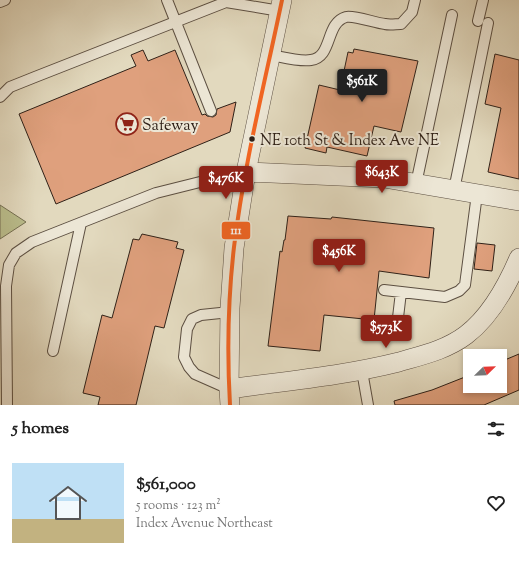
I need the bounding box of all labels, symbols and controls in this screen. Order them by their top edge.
pin: $561K [334,69,390,103]
text: $561K [346,73,378,91]
supermarket icon: Safeway [114,111,140,137]
place label: Safeway [142,115,198,138]
place label: NE 10th St & Index Ave NE [260,131,439,152]
marker: NE 10th St & Index Ave NE [247,134,257,144]
pin: $643K [354,160,410,194]
text: $643K [365,164,399,182]
pin: $476K [198,166,254,200]
text: $476K [208,170,244,188]
line badge: 111 [221,221,251,240]
text: 111 [229,223,242,239]
pin: $456K [311,239,367,273]
text: $456K [322,243,356,261]
pin: $573K [358,315,414,349]
text: $573K [370,319,402,337]
north arrow [463,349,507,393]
map controls [463,349,507,393]
text: 5 homes [12,417,69,441]
icon: filters [485,418,507,440]
text: $561,000 [136,473,196,497]
icon: home [44,479,92,527]
icon: heart [485,492,507,514]
text: 5 rooms · 123 m² [136,497,221,515]
text: Index Avenue Northeast [136,515,273,533]

